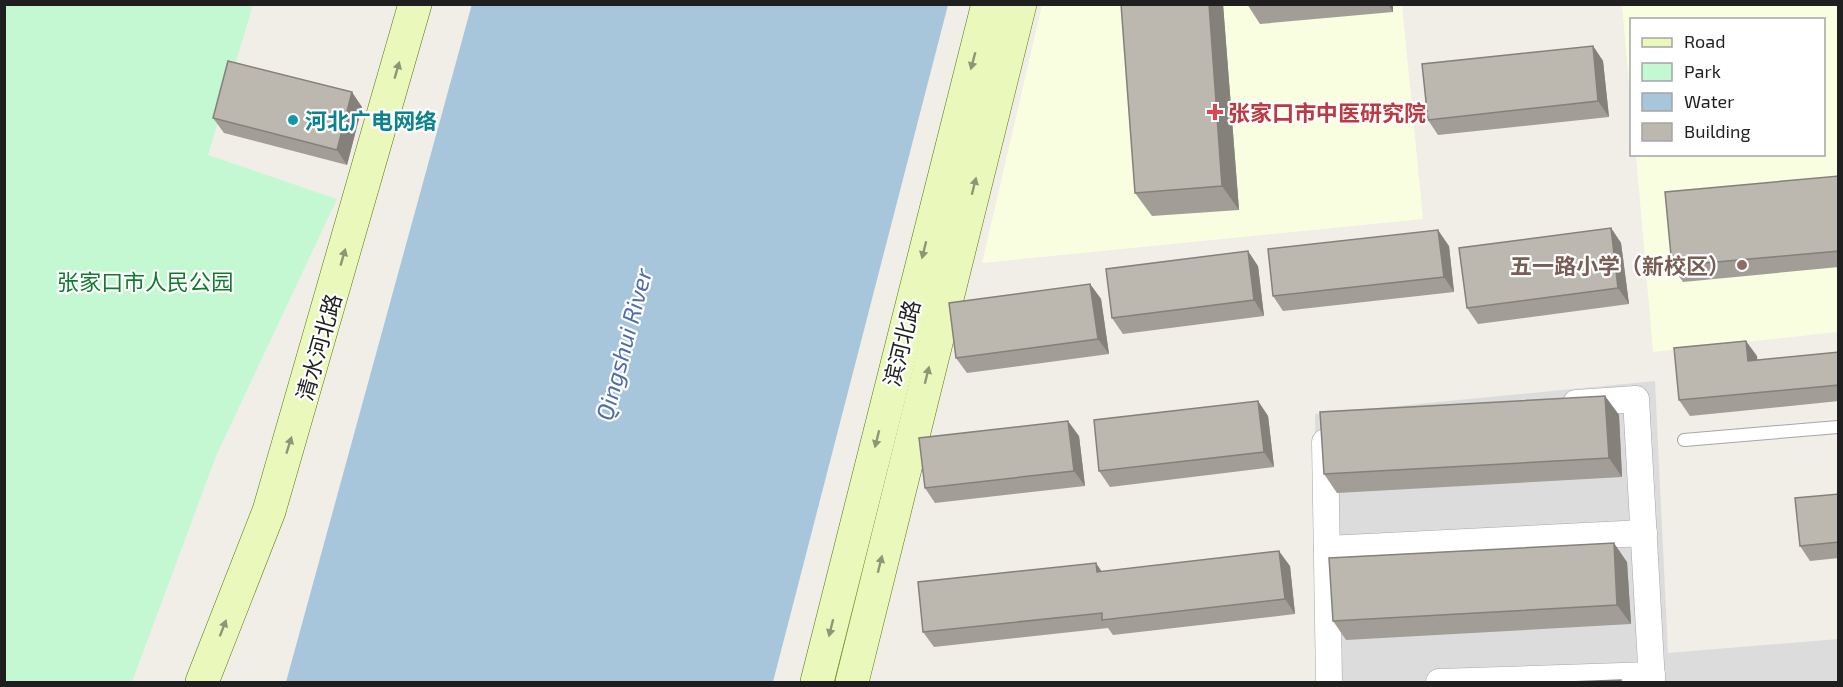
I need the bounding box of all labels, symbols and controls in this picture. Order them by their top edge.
legend [1630,18,1825,156]
text: Road [1684,30,1725,52]
one-way arrow [968,52,978,70]
text: Park [1684,60,1721,82]
one-way arrow [393,61,402,79]
text: Water [1684,90,1734,112]
place label: 张家口市中医研究院 [1228,99,1426,125]
marker: 张家口市中医研究院 [1206,103,1224,121]
place label: 河北广电网络 [305,107,437,133]
marker: 河北广电网络 [286,113,300,127]
text: Building [1684,120,1751,142]
one-way arrow [970,177,980,195]
one-way arrow [919,241,929,259]
one-way arrow [339,248,349,267]
place label: 五一路小学（新校区） [1510,252,1730,278]
marker: 五一路小学（新校区） [1735,258,1749,272]
water label: Qingshui River [589,264,657,423]
park label: 张家口市人民公园 [57,268,233,294]
street label: 清水河北路 [290,291,346,403]
street label: 滨河北路 [878,297,924,389]
one-way arrow [922,366,932,384]
one-way arrow [872,430,882,448]
one-way arrow [285,436,294,454]
one-way arrow [876,555,886,574]
one-way arrow [219,619,228,637]
one-way arrow [825,619,835,638]

